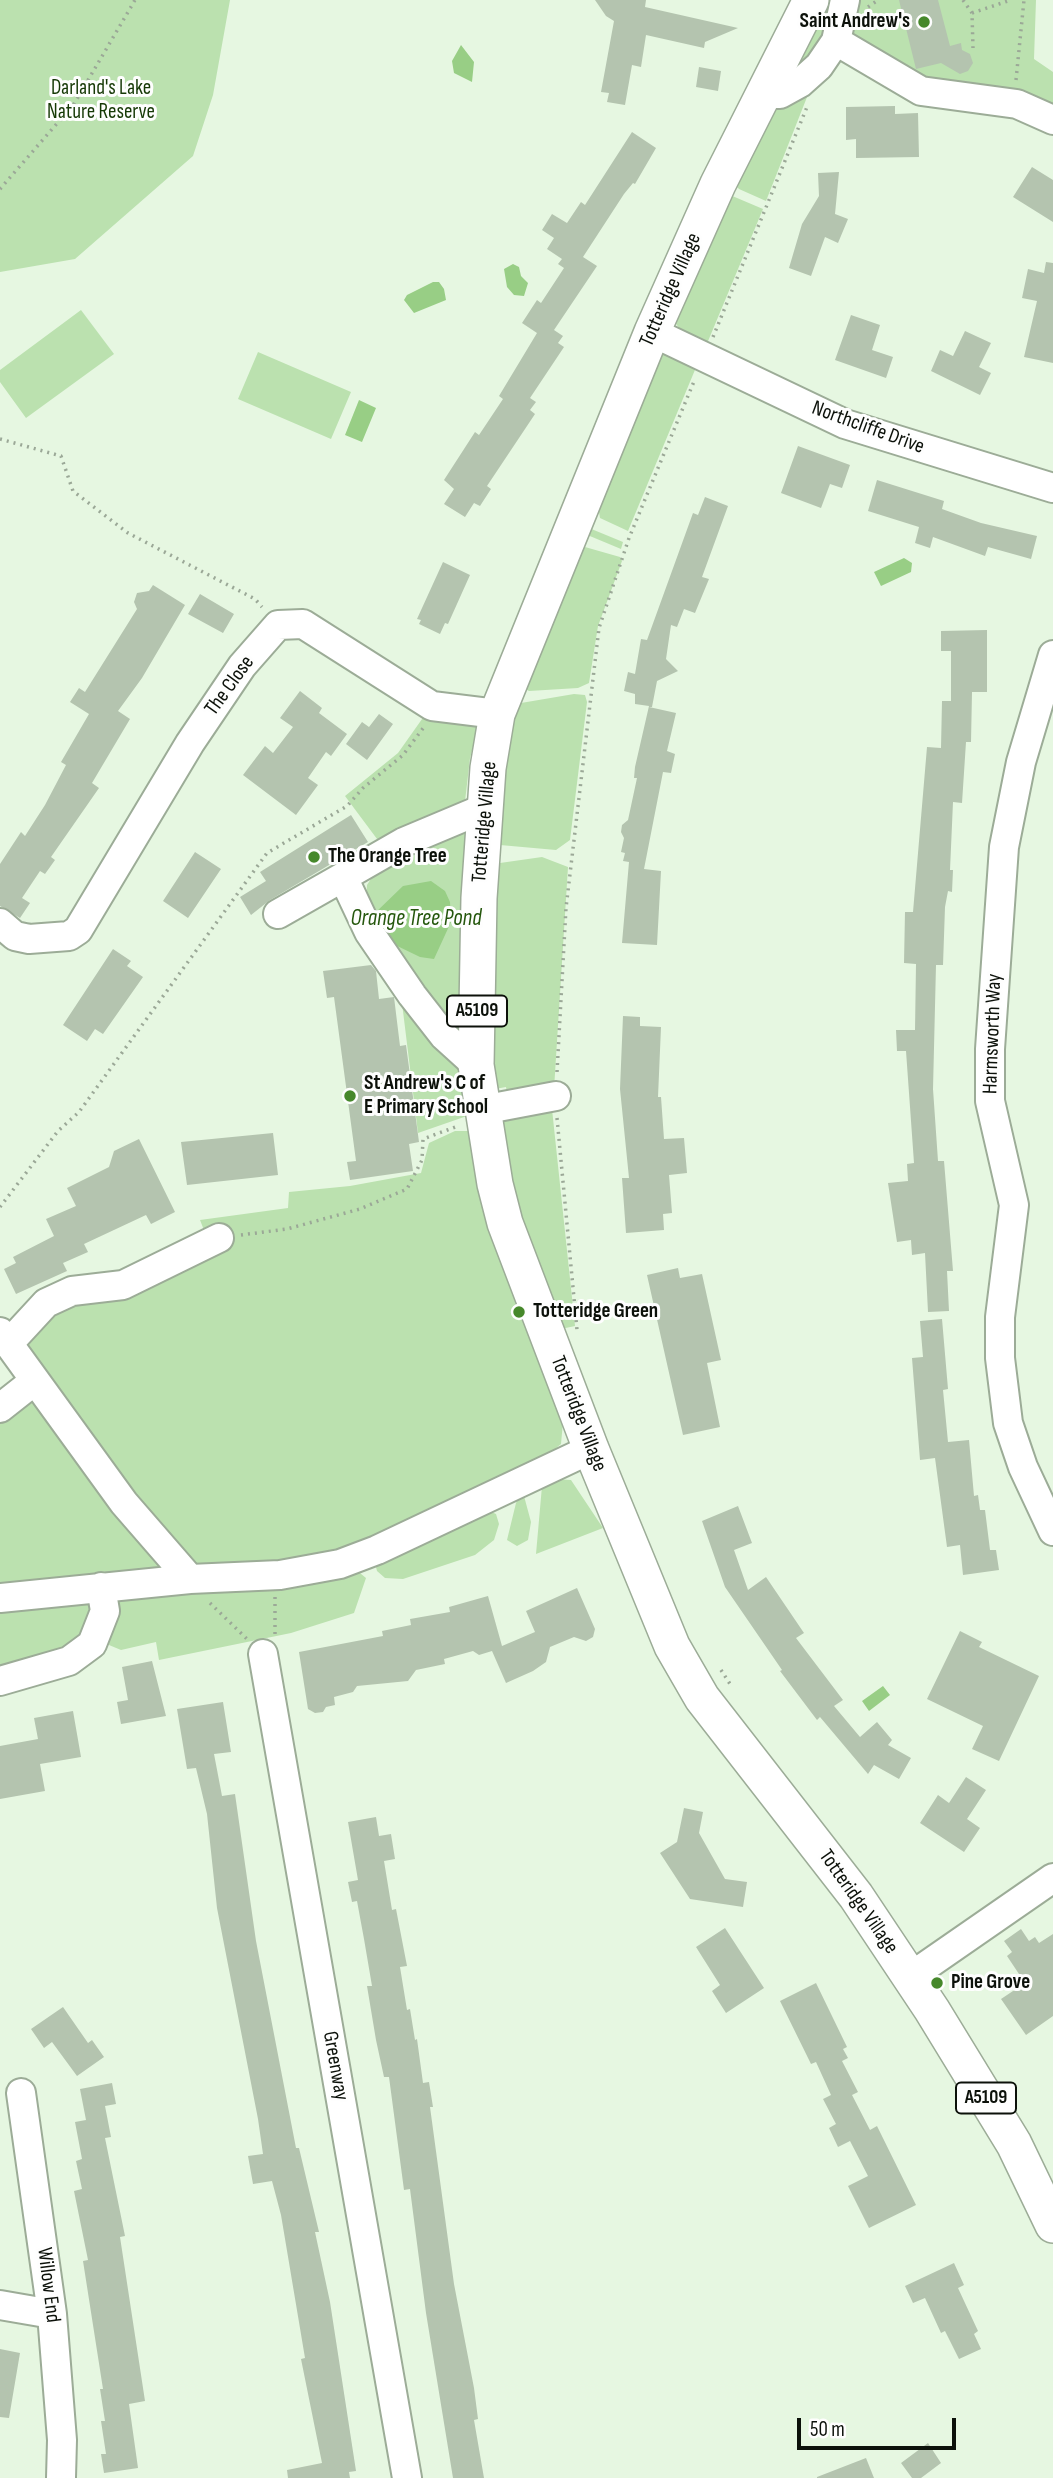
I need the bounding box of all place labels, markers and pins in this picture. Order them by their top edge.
place label: Saint Andrew's [800,9,910,35]
marker: Saint Andrew's [916,14,932,30]
place label: The Orange Tree [328,844,447,870]
marker: The Orange Tree [306,849,322,865]
place label: St Andrew's C of E Primary School [364,1071,488,1121]
marker: St Andrew's C of E Primary School [342,1088,358,1104]
place label: Totteridge Green [533,1299,658,1325]
marker: Totteridge Green [511,1304,527,1320]
place label: Pine Grove [951,1970,1030,1996]
marker: Pine Grove [929,1975,945,1991]

